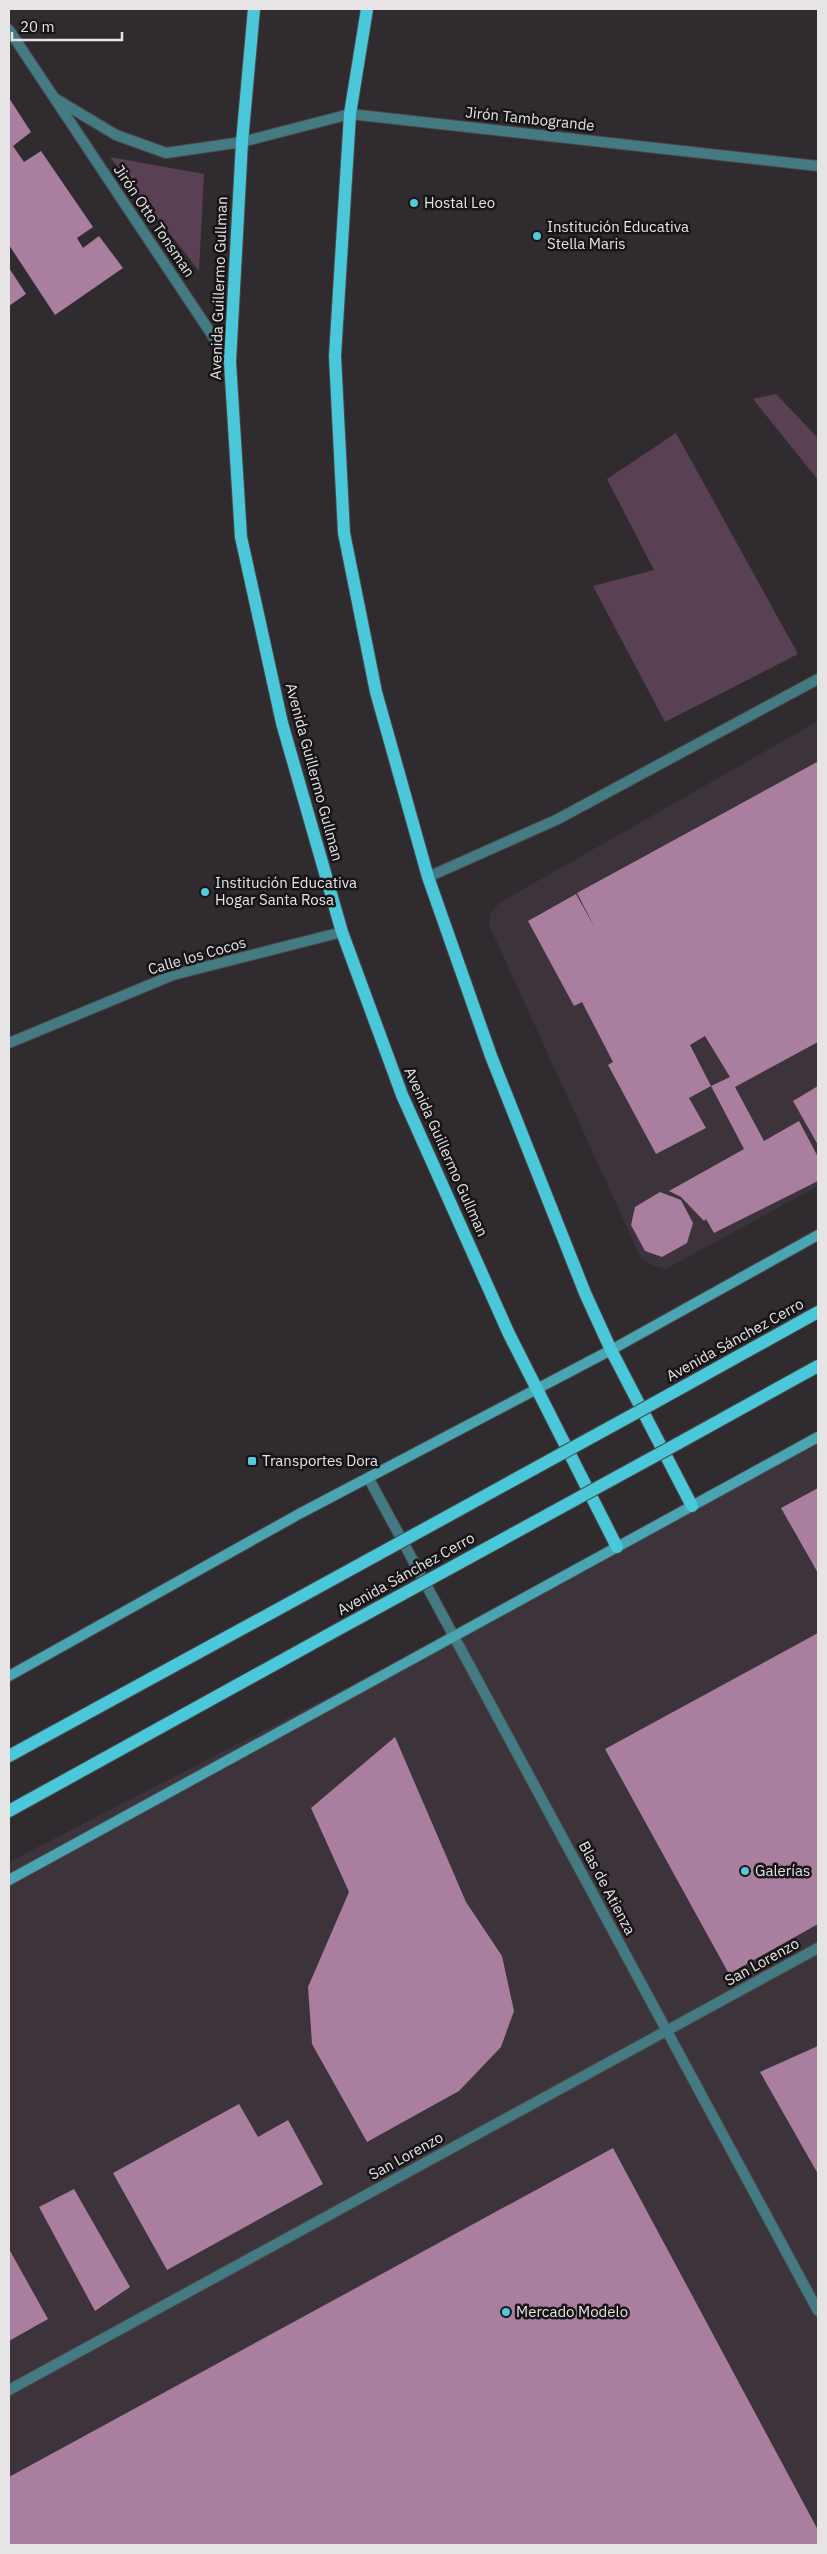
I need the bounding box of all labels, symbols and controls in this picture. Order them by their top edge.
scale bar [12,10,122,42]
text: 20 m [20,17,55,36]
street label: Jirón Tambogrande [464,102,596,135]
street label: Jirón Otto Tonsman [110,161,199,281]
place label: Hostal Leo [424,193,495,212]
street label: Avenida Guillermo Gullman [206,196,231,380]
marker: Hostal Leo [408,197,420,209]
place label: Institución Educativa Stella Maris [547,217,689,253]
marker: Institución Educativa Stella Maris [531,230,543,242]
street label: Avenida Guillermo Gullman [282,681,347,863]
place label: Institución Educativa Hogar Santa Rosa [215,873,357,909]
marker: Institución Educativa Hogar Santa Rosa [199,886,211,898]
street label: Calle los Cocos [146,932,248,979]
street label: Avenida Guillermo Gullman [400,1064,492,1239]
street label: Avenida Sánchez Cerro [663,1294,807,1385]
place label: Transportes Dora [262,1451,378,1470]
marker: Transportes Dora [246,1455,258,1467]
street label: Avenida Sánchez Cerro [334,1528,478,1619]
street label: Blas de Atienza [575,1838,640,1938]
place label: Galerías [755,1861,810,1880]
marker: Galerías [739,1865,751,1877]
street label: San Lorenzo [721,1933,802,1990]
street label: San Lorenzo [365,2127,446,2184]
place label: Mercado Modelo [516,2302,628,2321]
marker: Mercado Modelo [500,2306,512,2318]

